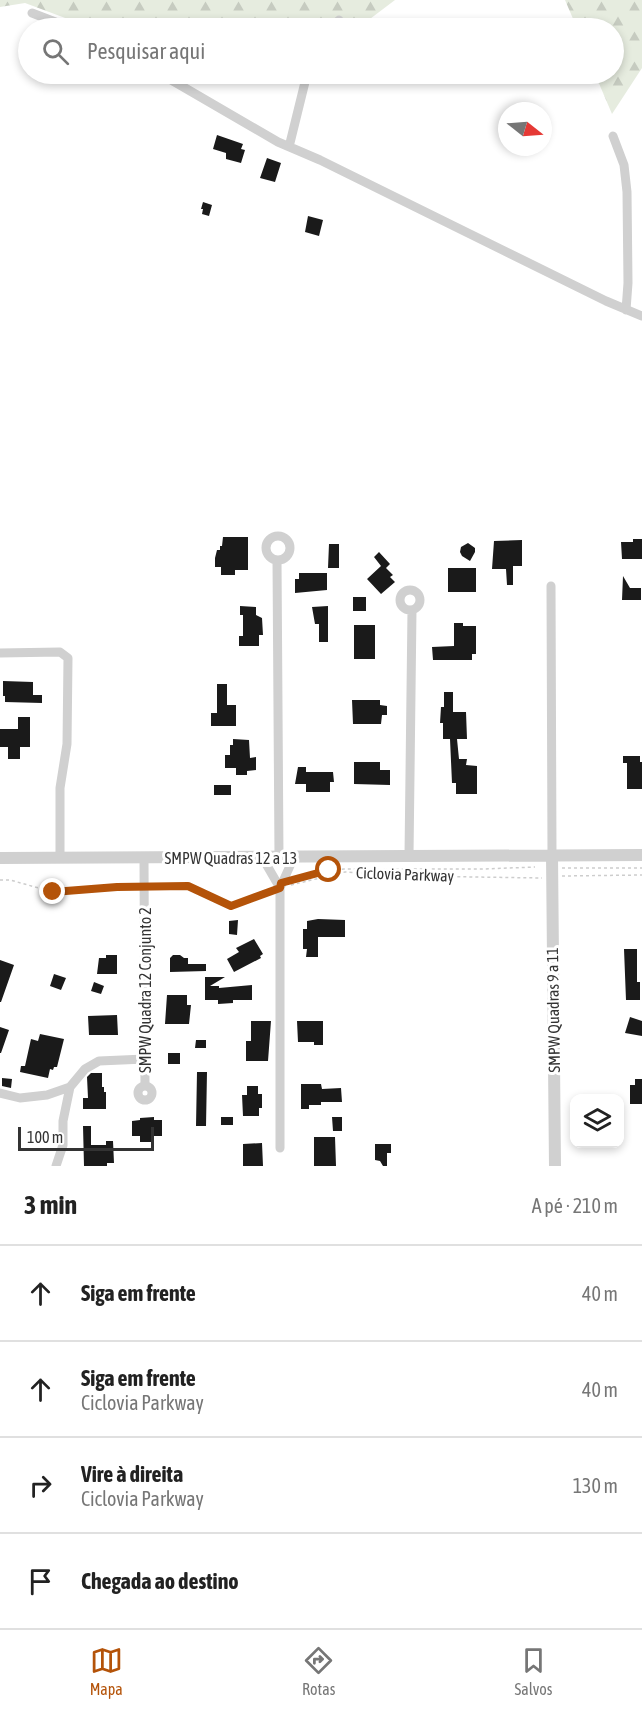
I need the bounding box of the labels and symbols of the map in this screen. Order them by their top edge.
north arrow [498,102,552,156]
street label: SMPW Quadras 12 a 13 [165,849,297,867]
route start [315,856,341,882]
street label: Ciclovia Parkway [356,863,455,886]
route end [39,878,65,904]
street label: SMPW Quadra 12 Conjunto 2 [136,907,155,1073]
street label: SMPW Quadras 9 a 11 [543,947,563,1073]
scale bar [18,1124,154,1152]

